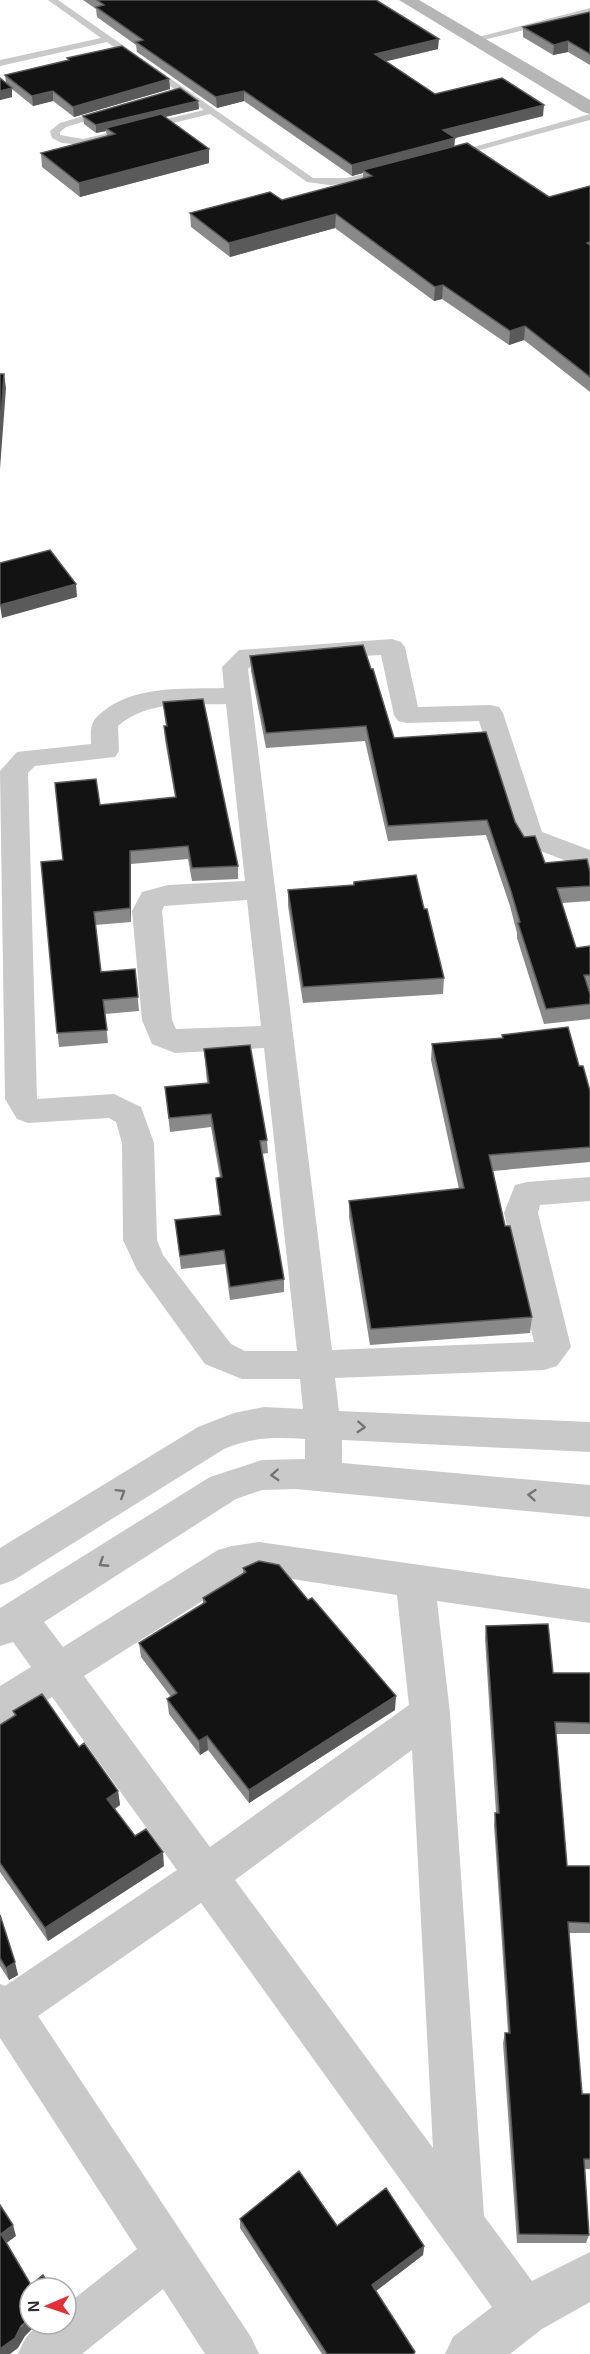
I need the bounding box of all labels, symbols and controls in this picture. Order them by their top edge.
one-way arrow [357,1421,366,1434]
one-way arrow [270,1468,279,1481]
one-way arrow [527,1489,536,1502]
one-way arrow [115,1490,126,1501]
one-way arrow [99,1556,110,1567]
north arrow [18,2276,78,2336]
text: N [25,2300,42,2313]

